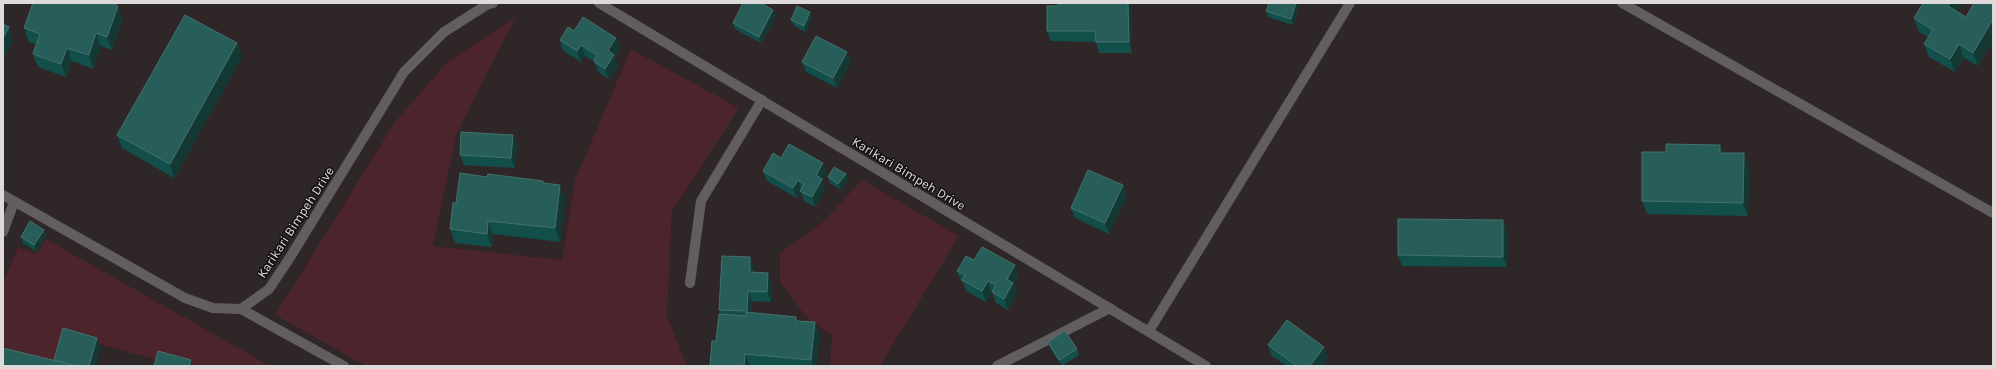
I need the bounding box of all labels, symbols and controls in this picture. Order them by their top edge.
street label: Karikari Bimpeh Drive [849,134,968,213]
street label: Karikari Bimpeh Drive [254,164,337,281]

